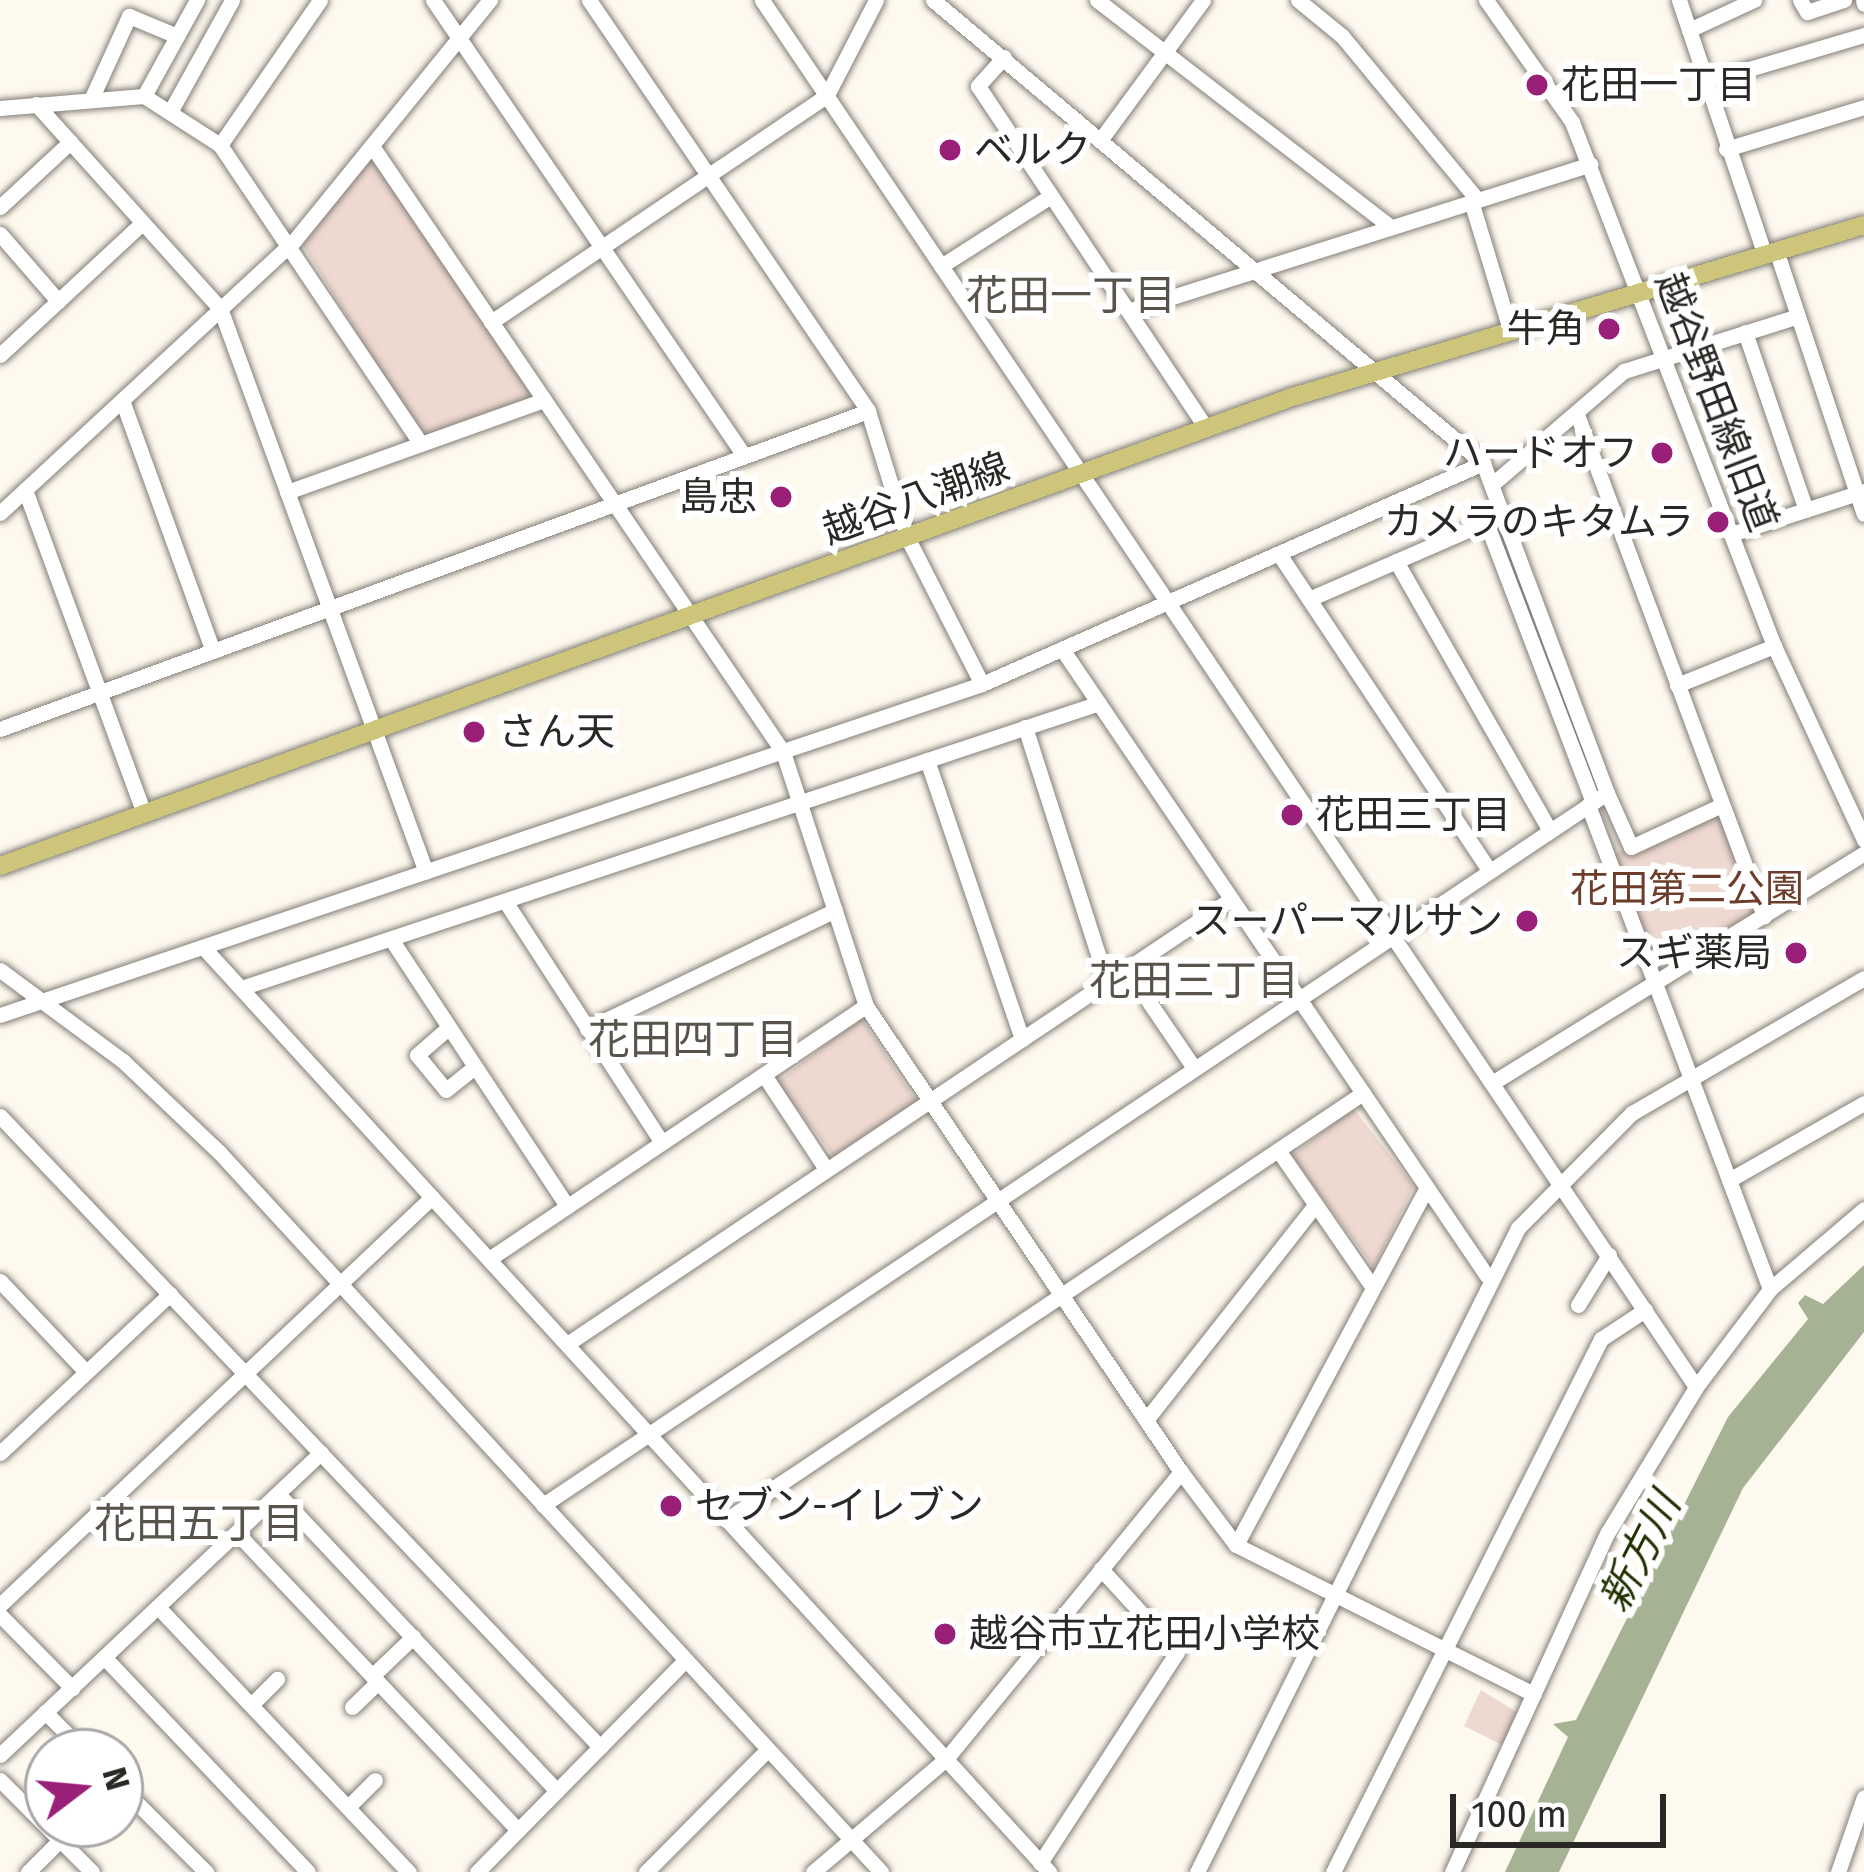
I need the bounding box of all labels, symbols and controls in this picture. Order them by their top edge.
place label: 花田一丁目 [1561,62,1756,108]
marker: 花田一丁目 [1524,72,1550,98]
place label: ベルク [974,127,1091,173]
marker: ベルク [937,137,963,163]
street label: 越谷野田線旧道 [1645,266,1787,538]
district label: 花田一丁目 [966,271,1176,321]
place label: 牛角 [1507,306,1585,352]
marker: 牛角 [1596,316,1622,342]
place label: ハードオフ [1443,430,1638,476]
marker: ハードオフ [1649,440,1675,466]
street label: 越谷八潮線 [816,444,1016,554]
place label: 島忠 [679,474,757,520]
marker: 島忠 [768,484,794,510]
place label: カメラのキタムラ [1382,499,1694,545]
marker: カメラのキタムラ [1705,509,1731,535]
place label: さん天 [498,709,615,755]
marker: さん天 [461,719,487,745]
place label: 花田三丁目 [1316,792,1511,838]
marker: 花田三丁目 [1279,802,1305,828]
park label: 花田第二公園 [1570,866,1804,912]
place label: スーパーマルサン [1191,898,1503,944]
marker: スーパーマルサン [1514,908,1540,934]
place label: スギ薬局 [1616,930,1772,976]
marker: スギ薬局 [1783,940,1809,966]
district label: 花田三丁目 [1089,956,1299,1006]
district label: 花田四丁目 [588,1015,798,1065]
place label: セブン-イレブン [695,1483,984,1529]
water label: 新方川 [1589,1484,1691,1620]
marker: セブン-イレブン [658,1493,684,1519]
district label: 花田五丁目 [94,1499,304,1549]
place label: 越谷市立花田小学校 [969,1611,1320,1657]
marker: 越谷市立花田小学校 [932,1621,958,1647]
north arrow [24,1728,144,1848]
text: N [93,1763,138,1795]
scale bar [1456,1770,1672,1844]
text: 100 m [1471,1793,1567,1837]

